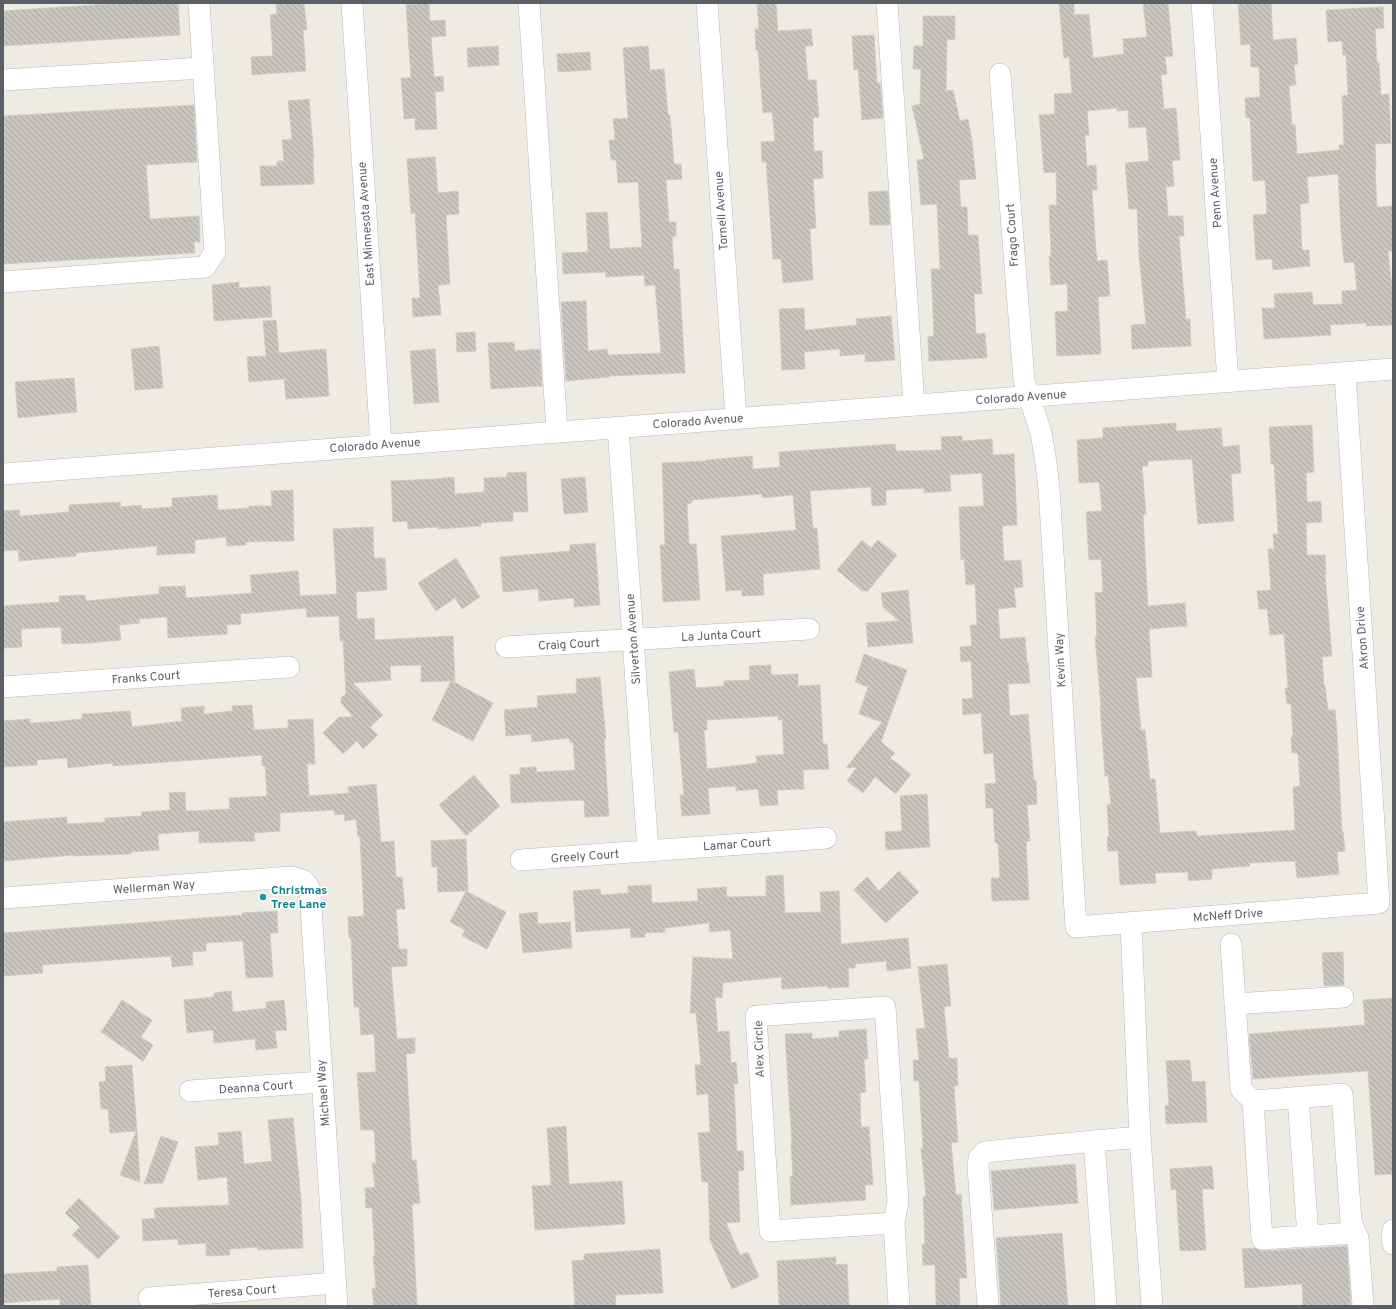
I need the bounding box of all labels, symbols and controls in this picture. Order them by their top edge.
street label: Penn Avenue [1206,157,1226,229]
street label: East Minnesota Avenue [355,161,379,287]
street label: Tornell Avenue [711,171,733,251]
street label: Frago Court [1003,203,1023,267]
street label: Colorado Avenue [975,387,1067,409]
street label: Colorado Avenue [652,411,744,433]
street label: Colorado Avenue [329,435,421,457]
street label: Silverton Avenue [623,593,645,685]
street label: Akron Drive [1353,606,1373,670]
street label: La Junta Court [681,626,761,646]
street label: Kevin Way [1052,632,1070,688]
street label: Craig Court [538,635,600,655]
street label: Franks Court [111,668,181,688]
street label: Lamar Court [703,835,772,855]
street label: Greely Court [550,847,620,867]
street label: Wellerman Way [113,877,196,899]
place label: Christmas Tree Lane [271,883,327,913]
marker: Christmas Tree Lane [258,892,268,902]
street label: McNeff Drive [1193,906,1264,926]
street label: Alex Circle [751,1020,769,1078]
street label: Michael Way [314,1059,334,1127]
street label: Deanna Court [218,1077,294,1099]
street label: Teresa Court [207,1282,277,1302]

